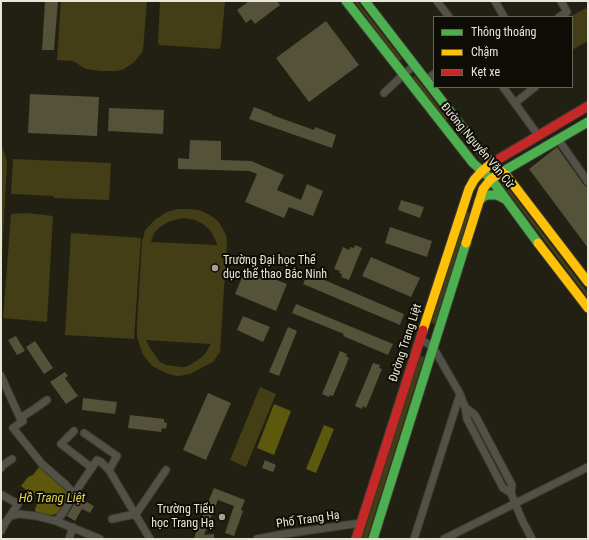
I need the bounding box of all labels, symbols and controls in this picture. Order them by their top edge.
legend [433,16,573,88]
text: Thông thoáng [471,25,536,39]
text: Chậm [471,45,498,59]
text: Kẹt xe [471,65,500,79]
street label: Đường Nguyễn Văn Cừ [437,101,517,191]
place label: Trường Đại học Thể dục thể thao Bắc Ninh [223,254,327,282]
marker: Trường Đại học Thể dục thể thao Bắc Ninh [210,263,220,273]
street label: Đường Trang Liệt [387,302,425,384]
water label: Hồ Trang Liệt [19,491,85,507]
place label: Trường Tiểu học Trang Hạ [151,503,214,531]
street label: Phố Trang Hạ [275,508,341,532]
marker: Trường Tiểu học Trang Hạ [217,512,227,522]

